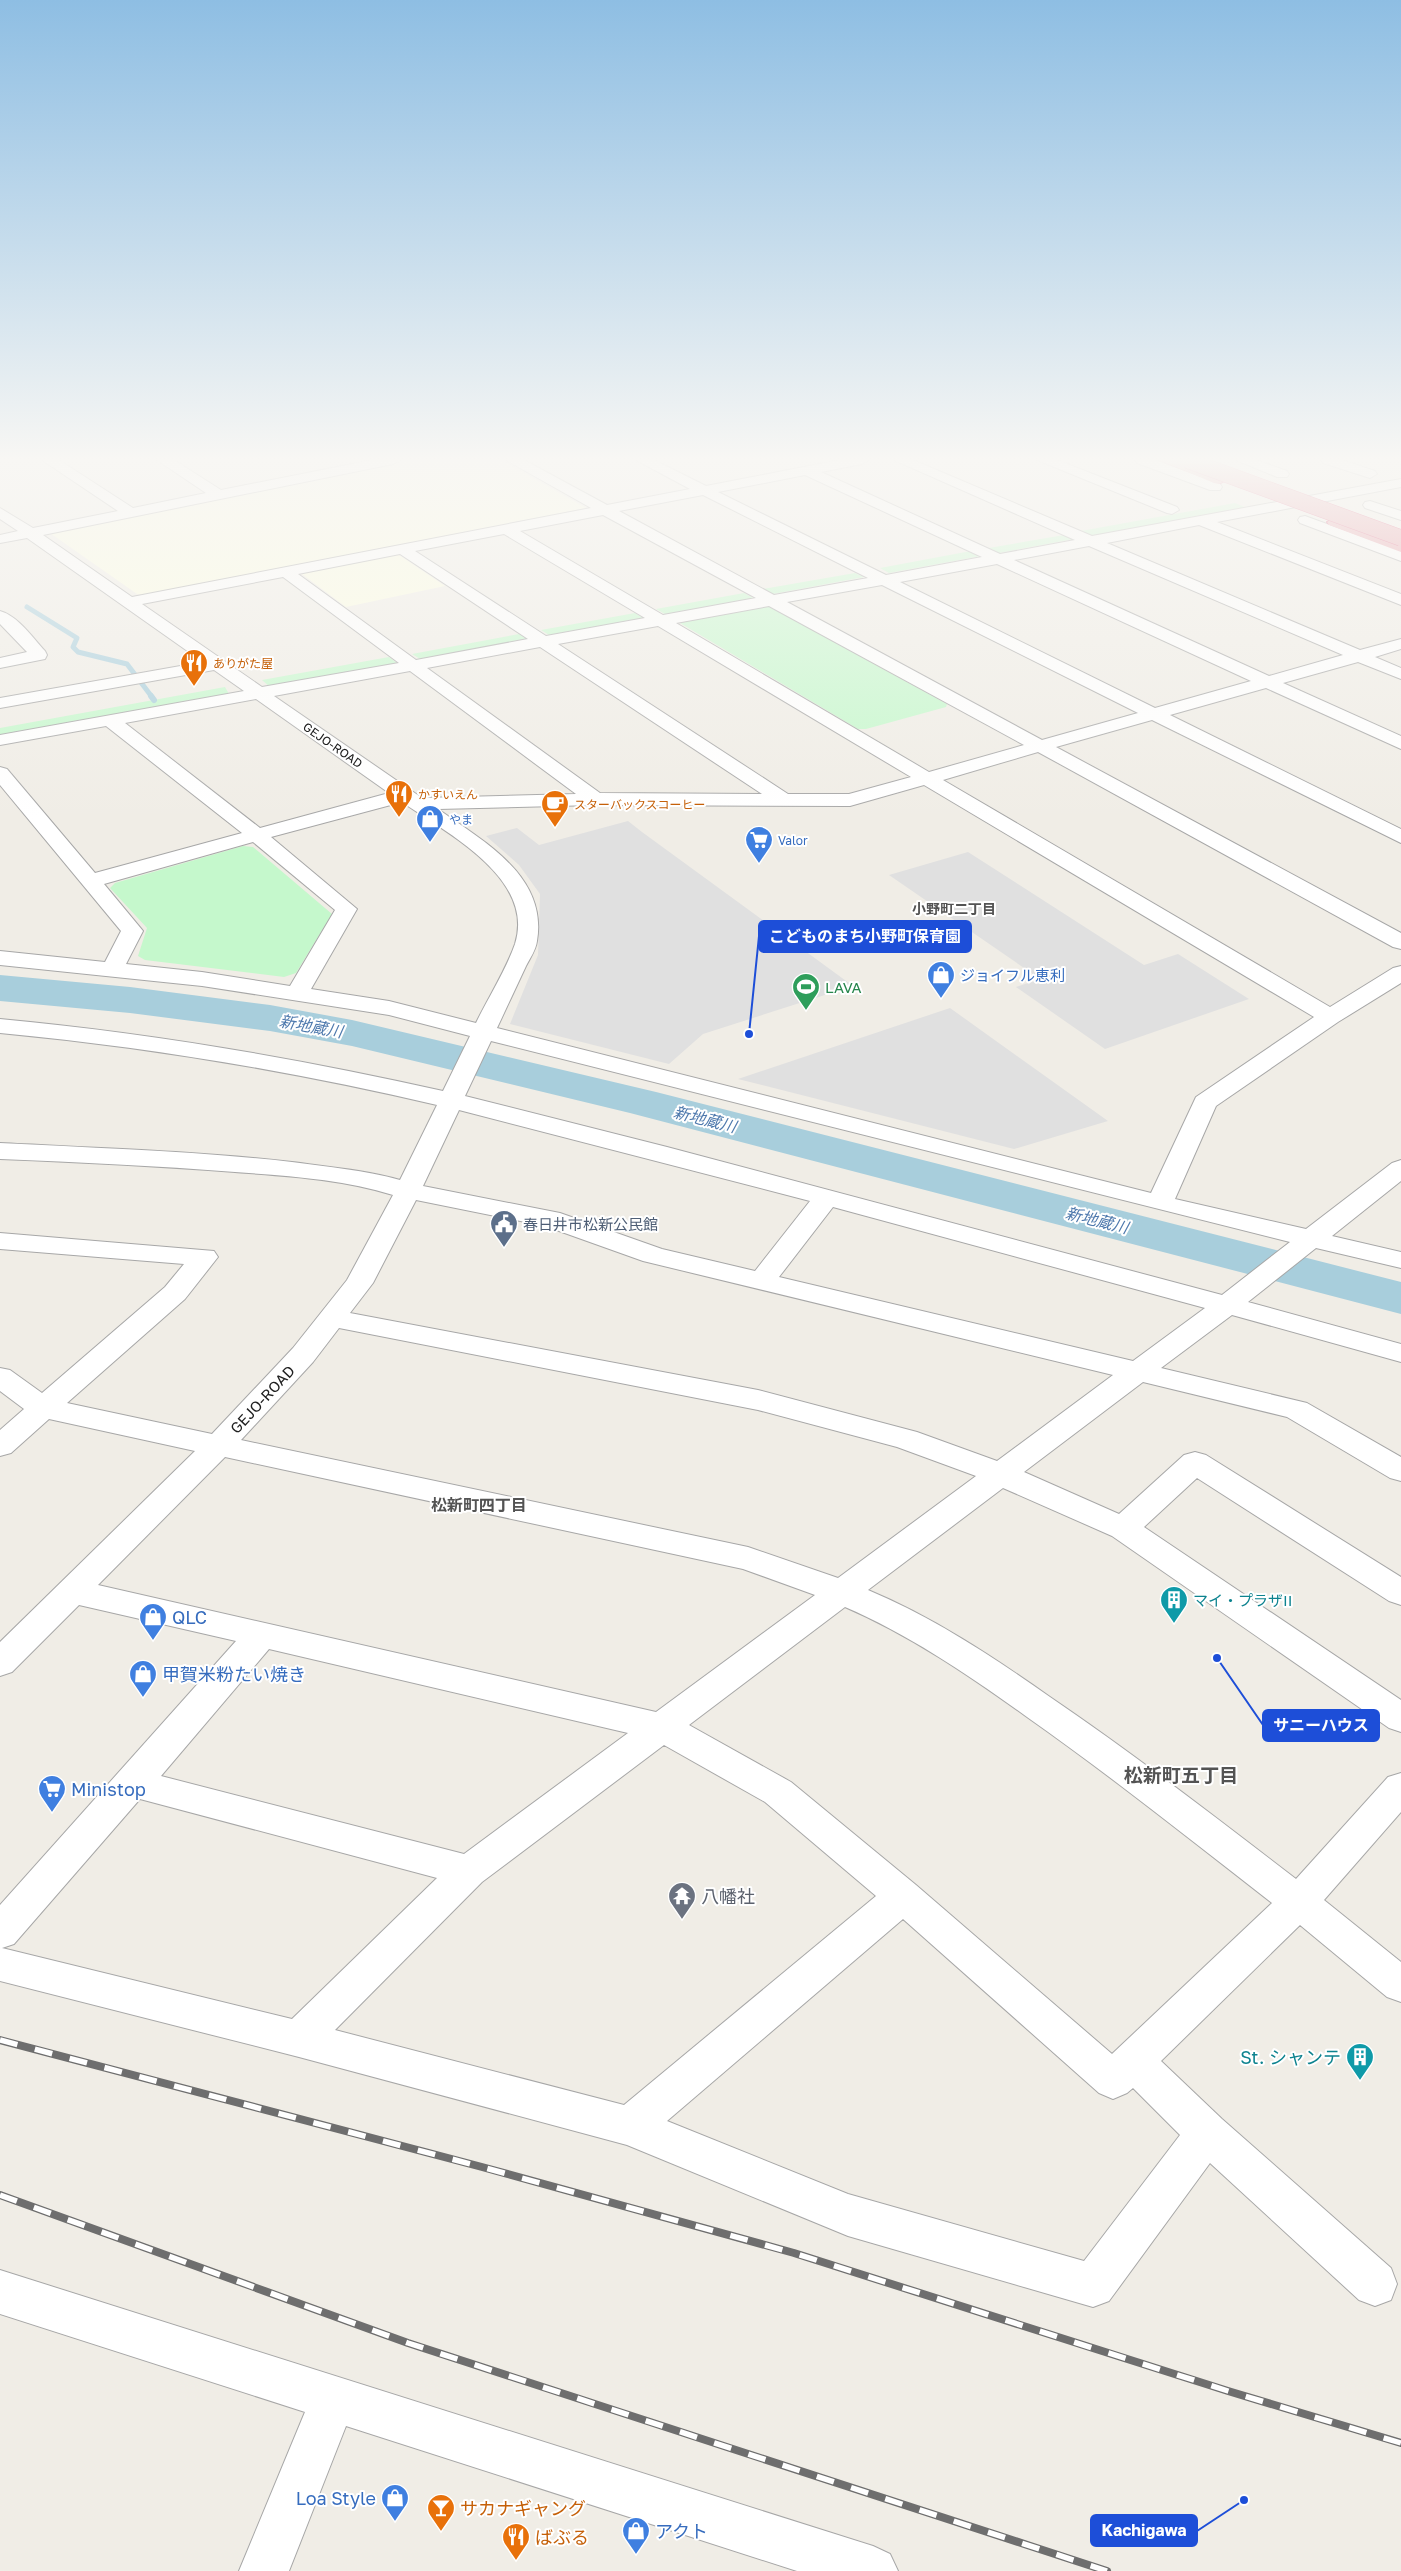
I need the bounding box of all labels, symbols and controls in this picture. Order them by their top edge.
restaurant icon: ありがた屋 [179,648,209,687]
place label: ありがた屋 [213,656,273,671]
street label: GEJO-ROAD [300,719,366,771]
restaurant icon: かすいえん [384,779,414,818]
place label: かすいえん [418,787,478,802]
cafe icon: スターバックスコーヒー [540,789,570,828]
place label: スターバックスコーヒー [574,797,706,812]
shop icon: やま [415,804,445,843]
place label: やま [449,812,473,827]
supermarket icon: Valor [744,825,774,864]
place label: Valor [778,833,808,848]
district label: 小野町二丁目 [912,900,996,917]
callout: こどものまち小野町保育園 [759,921,971,952]
text: こどものまち小野町保育園 [769,926,961,946]
shop icon: ジョイフル恵利 [926,960,956,999]
place label: ジョイフル恵利 [960,966,1065,984]
sports icon: LAVA [791,972,821,1011]
place label: LAVA [825,978,861,996]
water label: 新地蔵川 [278,1011,346,1042]
water label: 新地蔵川 [672,1102,740,1137]
water label: 新地蔵川 [1064,1203,1132,1238]
public building icon: 春日井市松新公民館 [489,1209,519,1248]
place label: 春日井市松新公民館 [523,1215,658,1233]
street label: GEJO-ROAD [226,1361,298,1437]
district label: 松新町四丁目 [431,1495,527,1515]
building icon: マイ・プラザII [1159,1585,1189,1624]
place label: マイ・プラザII [1193,1591,1292,1609]
shop icon: QLC [138,1602,168,1641]
place label: QLC [172,1606,207,1628]
shop icon: 甲賀米粉たい焼き [128,1659,158,1698]
place label: 甲賀米粉たい焼き [162,1663,306,1685]
callout: サニーハウス [1263,1710,1379,1741]
text: サニーハウス [1273,1715,1369,1735]
district label: 松新町五丁目 [1124,1763,1238,1786]
supermarket icon: Ministop [37,1774,67,1813]
place label: Ministop [71,1778,146,1800]
temple icon: 八幡社 [667,1881,697,1920]
place label: 八幡社 [701,1885,755,1907]
building icon: St. シャンテ [1345,2042,1375,2081]
place label: St. シャンテ [1240,2046,1341,2068]
shop icon: Loa Style [380,2483,410,2522]
place label: Loa Style [296,2487,376,2509]
bar icon: サカナギャング [426,2493,456,2532]
place label: サカナギャング [460,2497,586,2519]
callout: Kachigawa [1091,2515,1197,2546]
shop icon: アクト [621,2516,651,2555]
place label: アクト [655,2520,708,2542]
text: Kachigawa [1101,2520,1187,2540]
restaurant icon: ばぶる [501,2522,531,2561]
place label: ばぶる [535,2526,589,2548]

